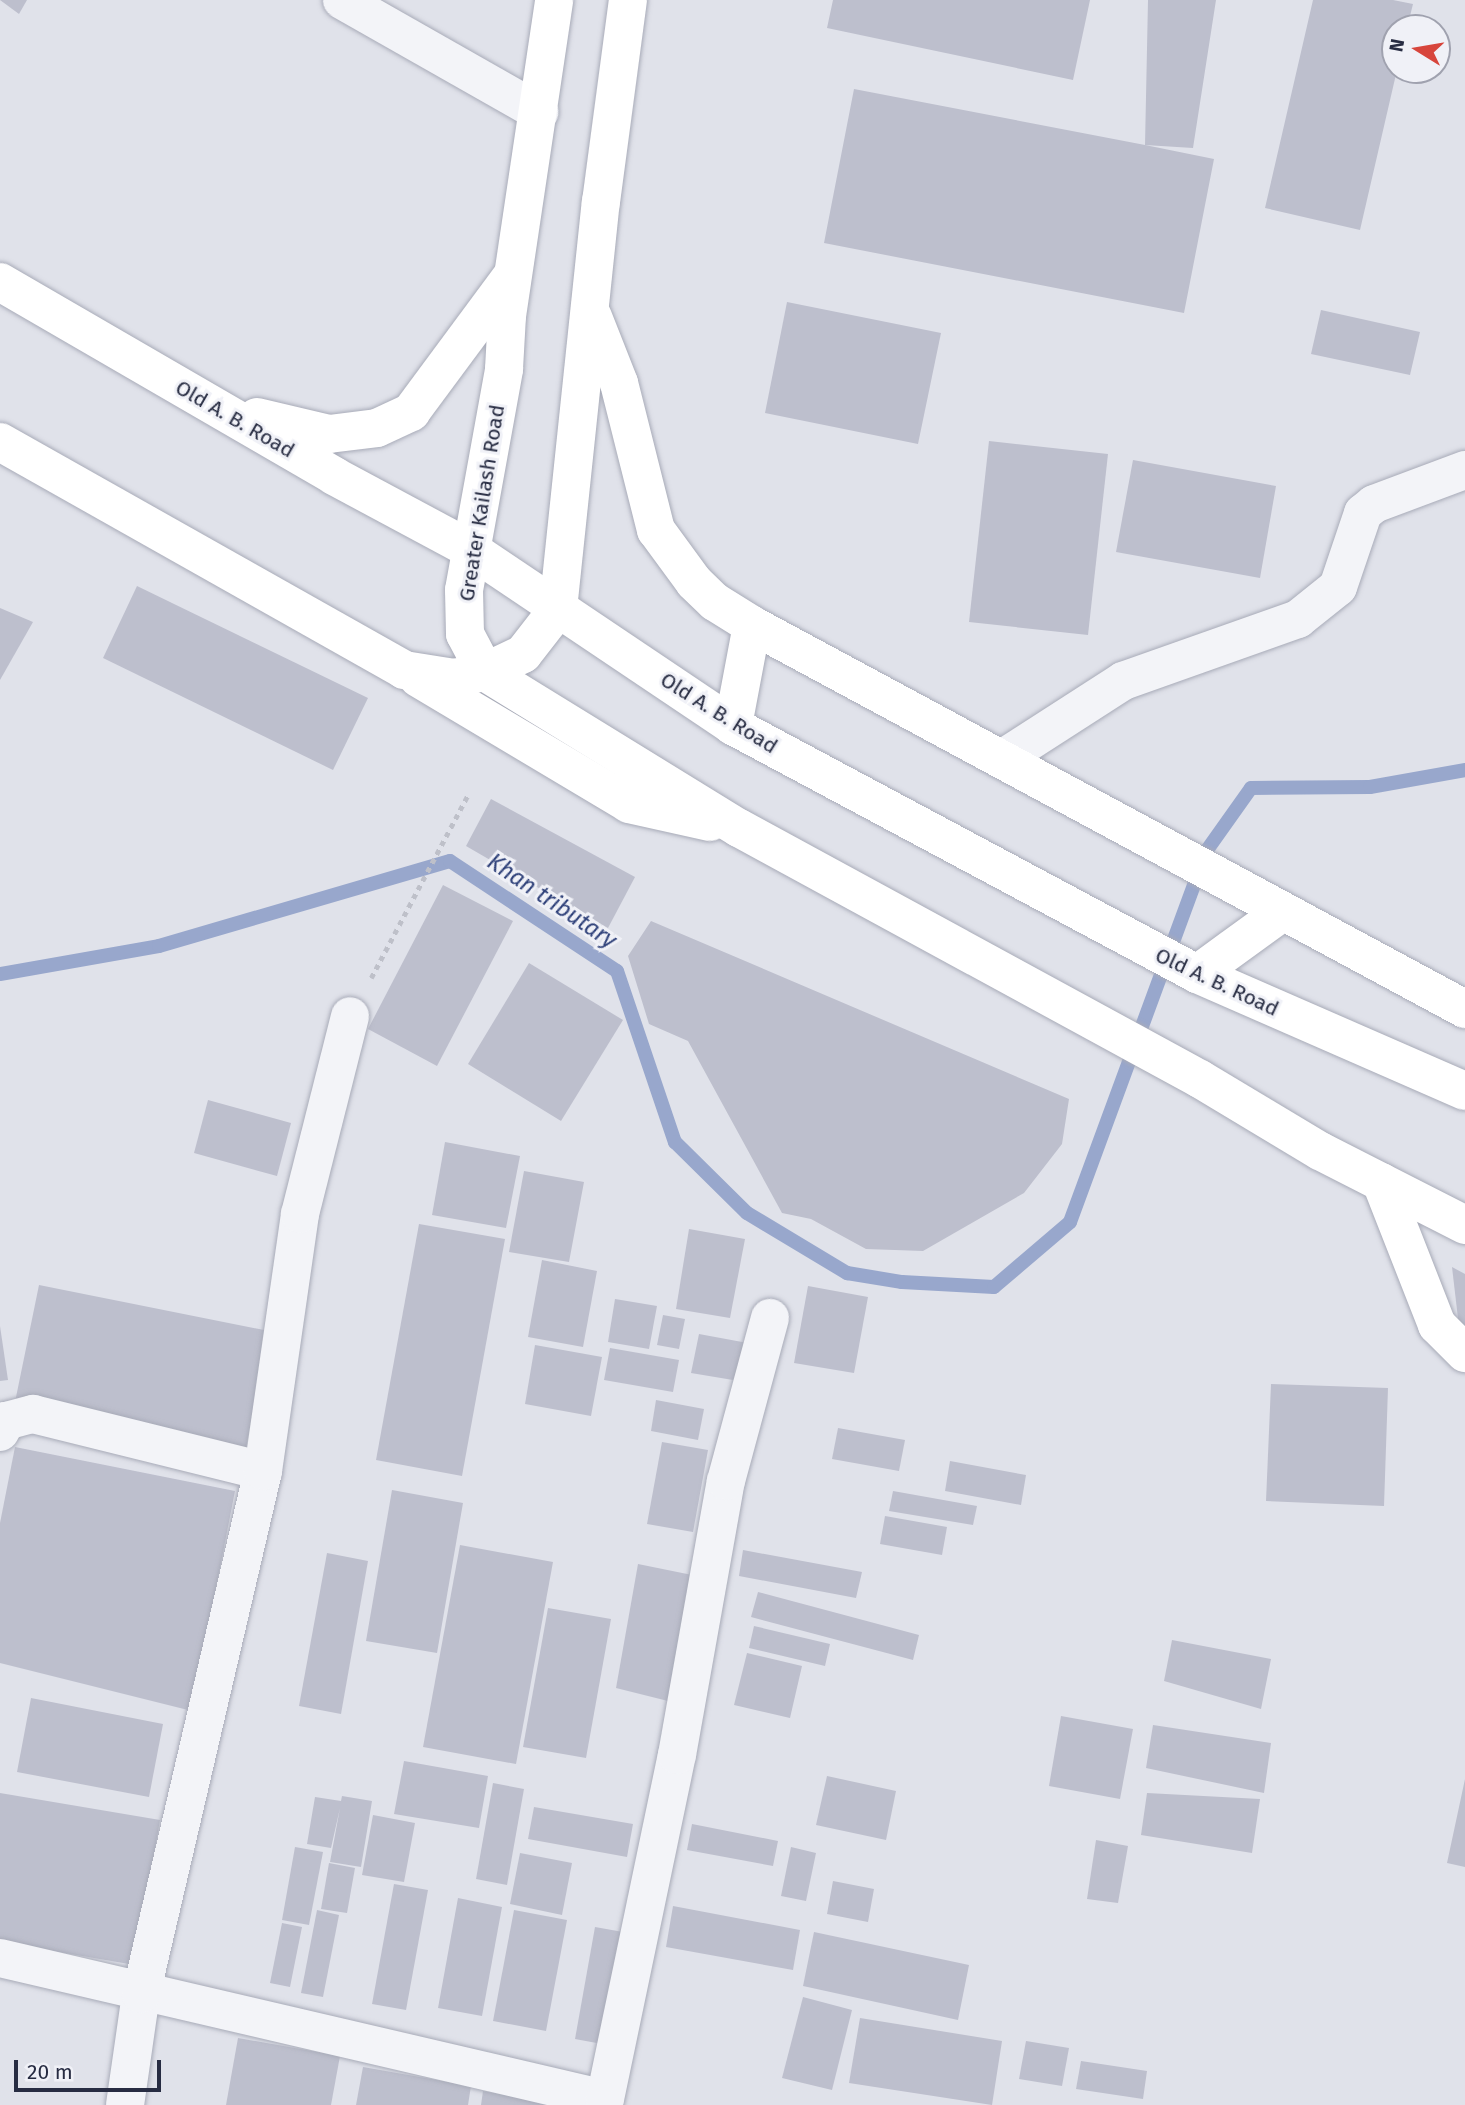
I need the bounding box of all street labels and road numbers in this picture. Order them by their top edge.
street label: Old A. B. Road [171,375,299,463]
street label: Greater Kailash Road [454,403,510,603]
street label: Old A. B. Road [656,667,782,759]
street label: Old A. B. Road [1151,942,1283,1022]

